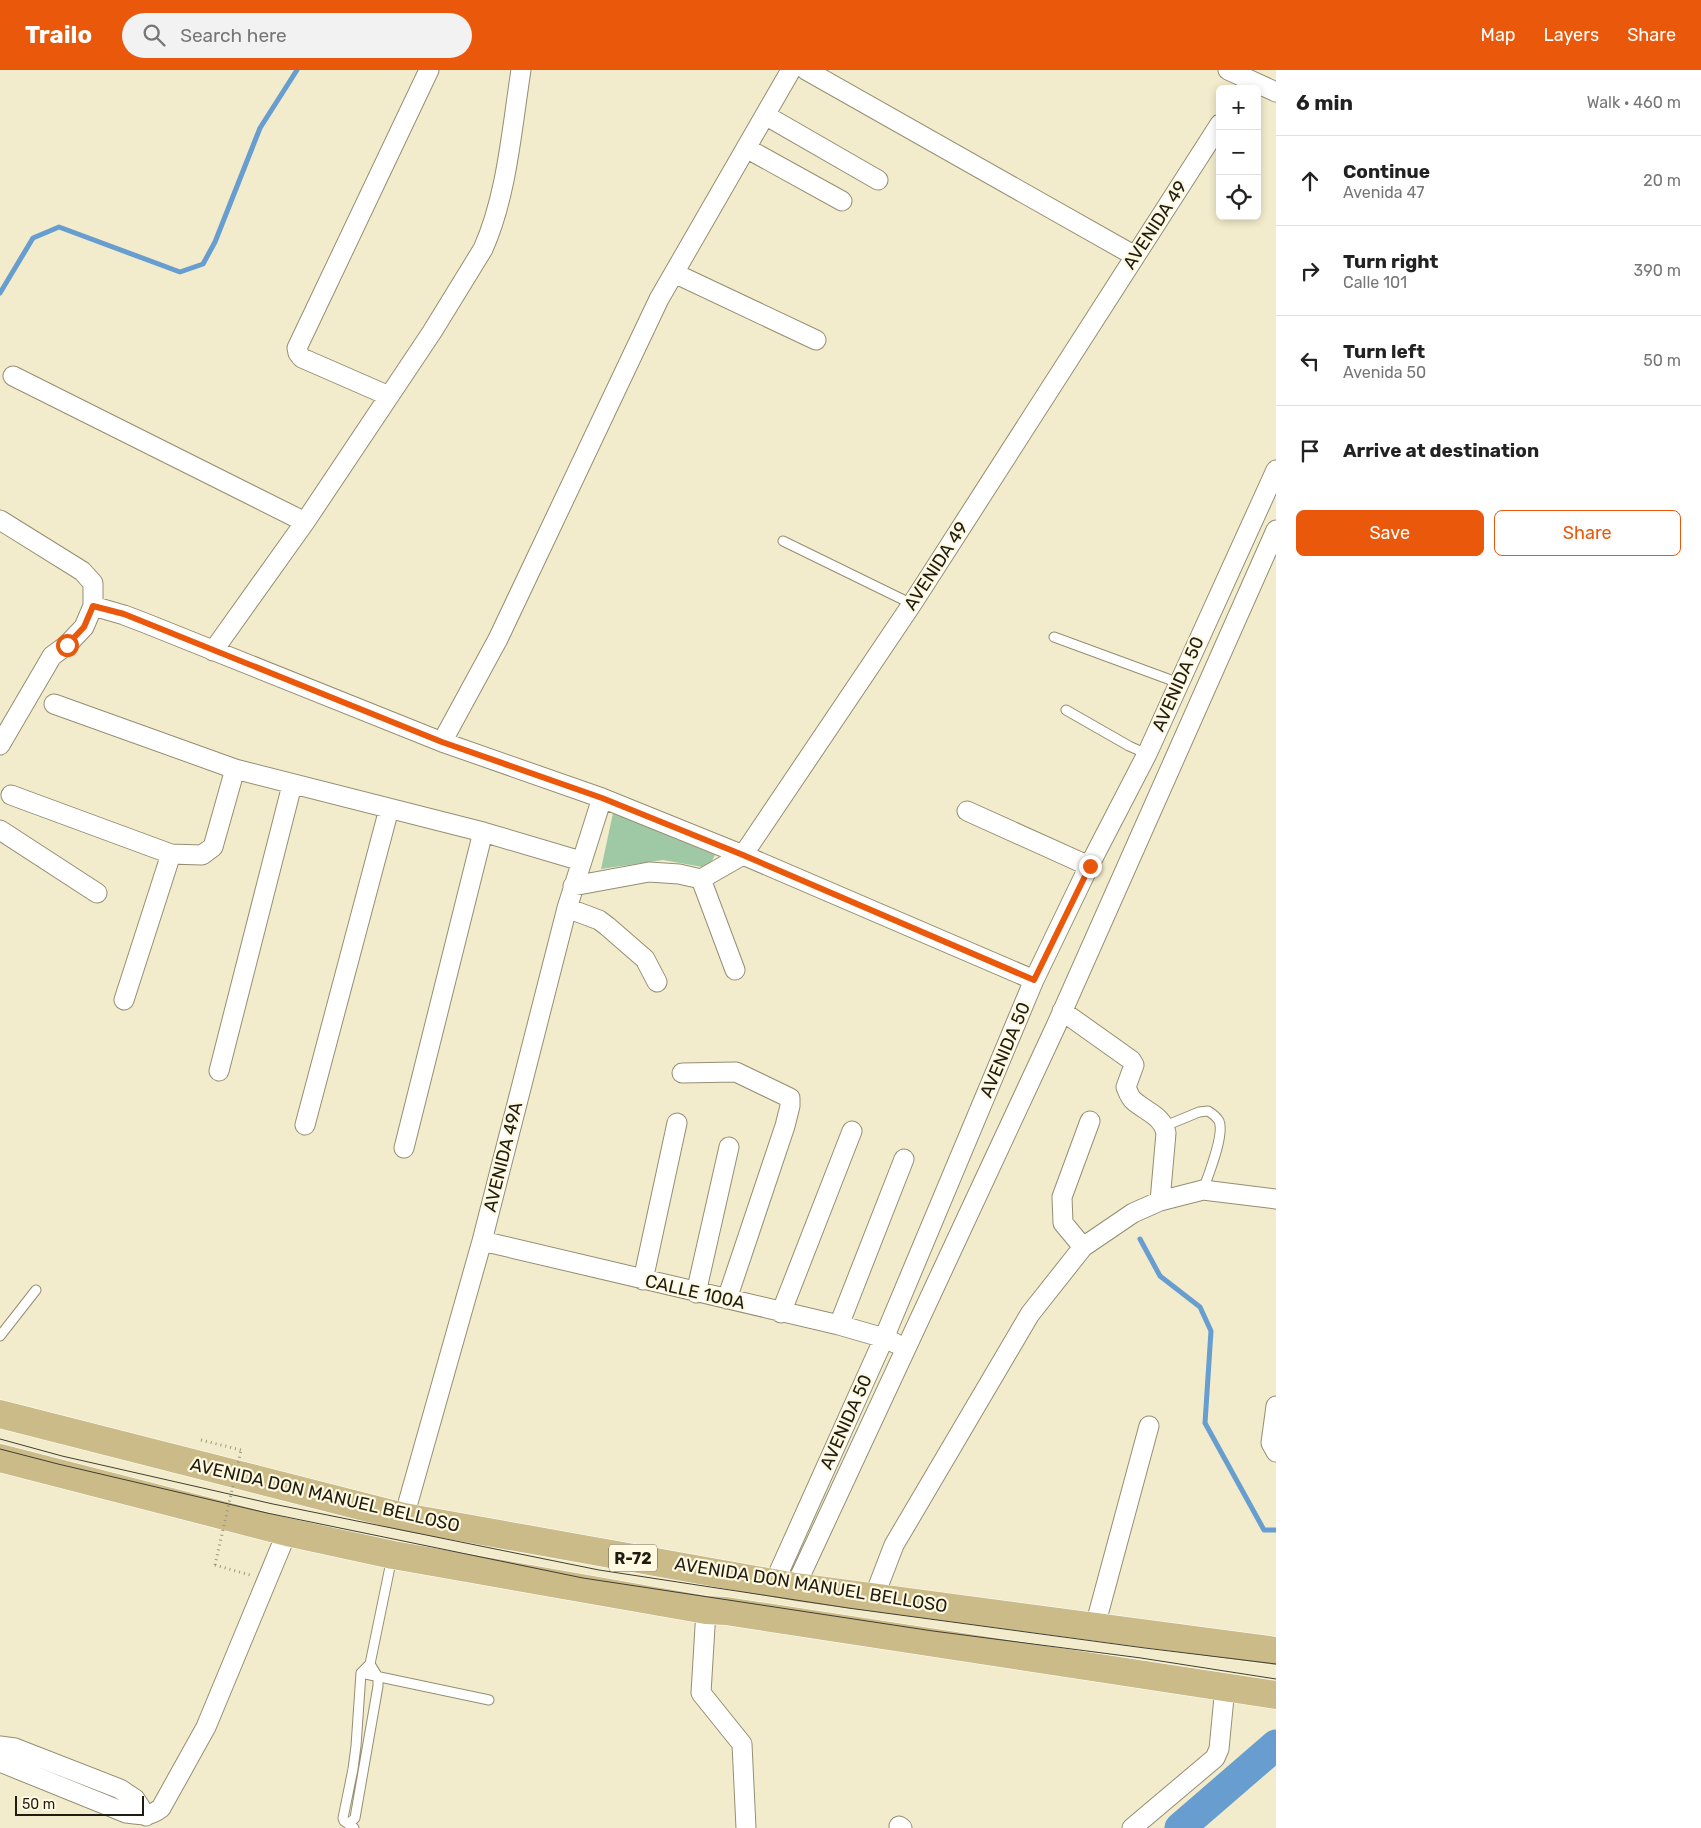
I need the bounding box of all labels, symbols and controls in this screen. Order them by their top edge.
search box [122,13,472,58]
text: Trailo [25,21,92,49]
icon: search [140,21,168,49]
text: Search here [180,24,287,47]
text: Map [1481,24,1516,46]
text: Layers [1544,24,1599,46]
text: Share [1627,24,1676,46]
map controls [1216,85,1261,220]
button: + [1216,85,1261,130]
text: 6 min [1296,90,1353,115]
text: Walk · 460 m [1587,93,1681,112]
button: − [1216,130,1261,175]
text: Continue [1343,160,1430,183]
icon: ahead [1296,167,1324,195]
text: 20 m [1643,171,1681,190]
button: locate [1216,175,1261,220]
street label: AVENIDA 49 [1118,177,1192,273]
text: Avenida 47 [1343,183,1424,202]
text: Turn right [1343,250,1438,273]
icon: right [1296,257,1324,285]
text: 390 m [1634,261,1681,280]
text: Calle 101 [1343,273,1407,292]
text: Turn left [1343,340,1425,363]
icon: left [1296,347,1324,375]
text: 50 m [1643,351,1681,370]
text: Avenida 50 [1343,363,1426,382]
icon: arrive [1296,437,1324,465]
text: Arrive at destination [1343,439,1539,462]
button: Save [1296,510,1484,556]
button: Share [1494,510,1681,556]
street label: AVENIDA 49 [899,518,973,614]
street label: AVENIDA 50 [1147,633,1209,735]
route start [56,634,79,657]
route end [1079,855,1102,878]
street label: AVENIDA 50 [975,999,1035,1101]
street label: AVENIDA 49A [479,1100,527,1214]
street label: CALLE 100A [643,1270,747,1314]
street label: AVENIDA 50 [815,1371,877,1473]
street label: AVENIDA DON MANUEL BELLOSO [188,1453,462,1537]
road number: R-72 [609,1545,657,1572]
street label: AVENIDA DON MANUEL BELLOSO [673,1553,949,1617]
scale bar [15,1793,144,1816]
text: 50 m [22,1796,55,1813]

